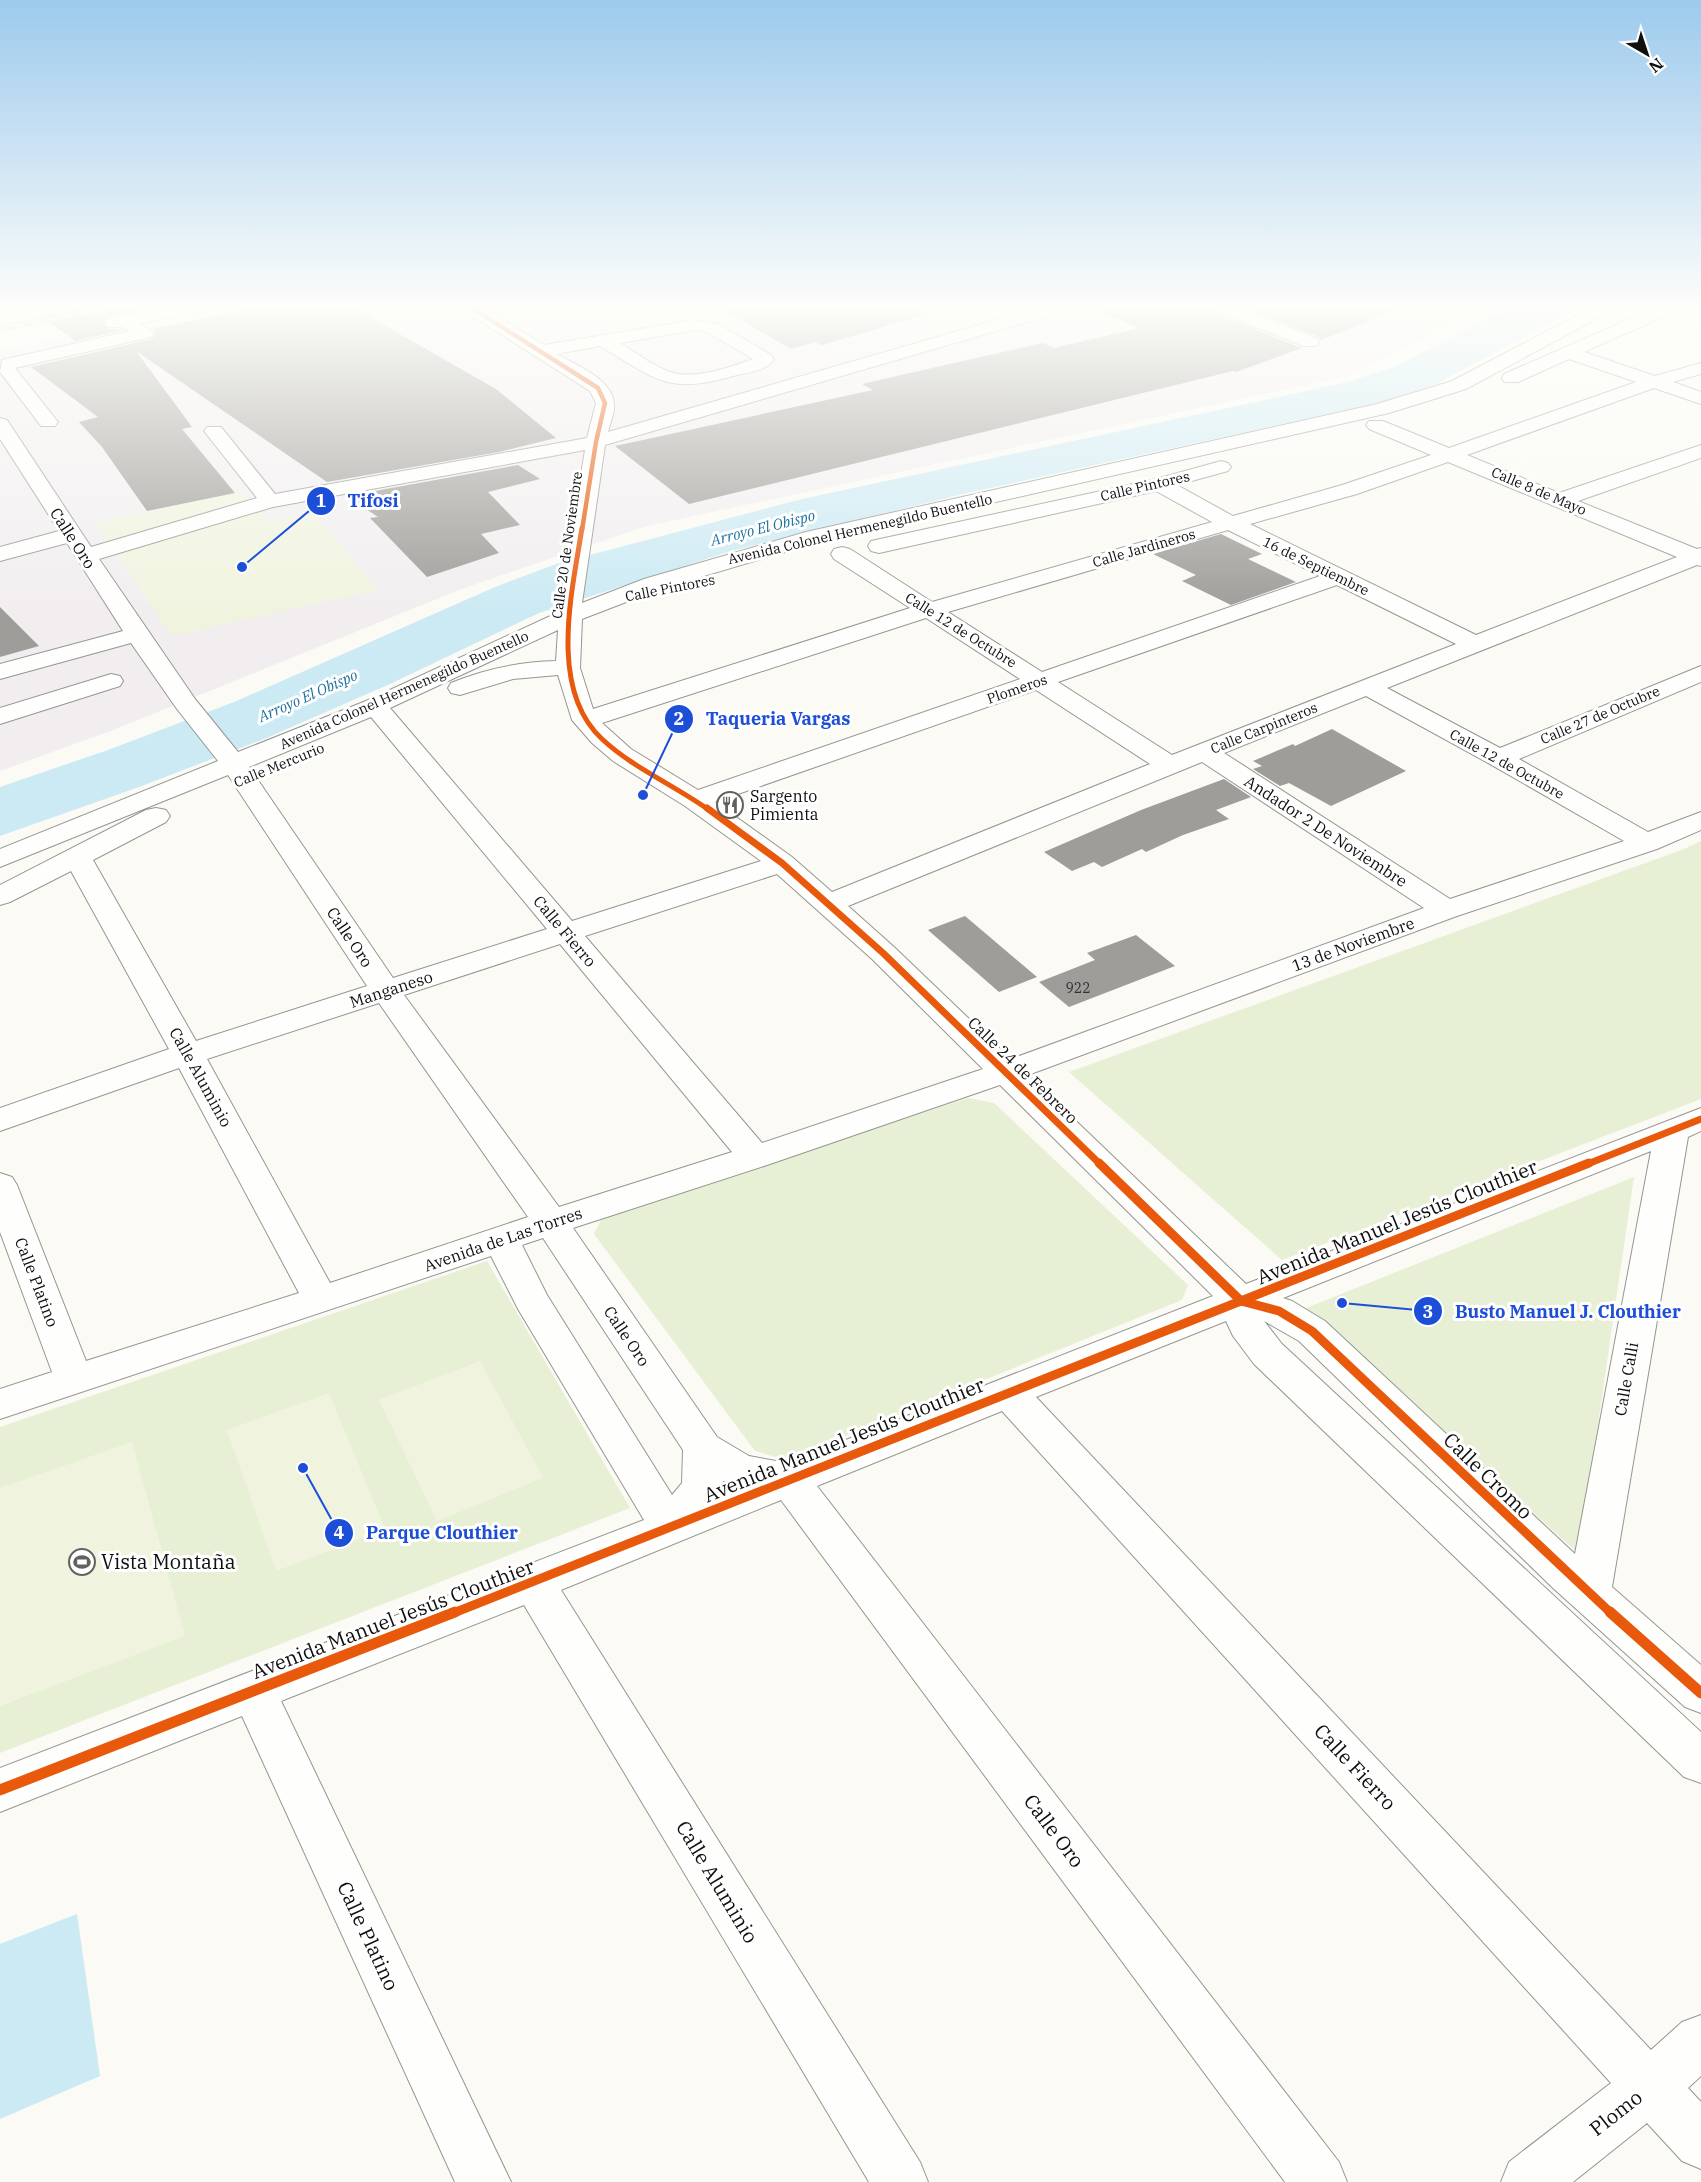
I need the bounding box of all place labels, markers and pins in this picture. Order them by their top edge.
callout: Tifosi [306,483,411,519]
callout: Taqueria Vargas [664,701,863,737]
place label: Sargento Pimienta [750,786,819,824]
restaurant icon: Sargento Pimienta [715,790,745,820]
callout: Busto Manuel J. Clouthier [1413,1293,1692,1329]
callout: Parque Clouthier [324,1515,530,1551]
sports icon: Vista Montaña [67,1547,97,1577]
place label: Vista Montaña [101,1548,236,1575]

